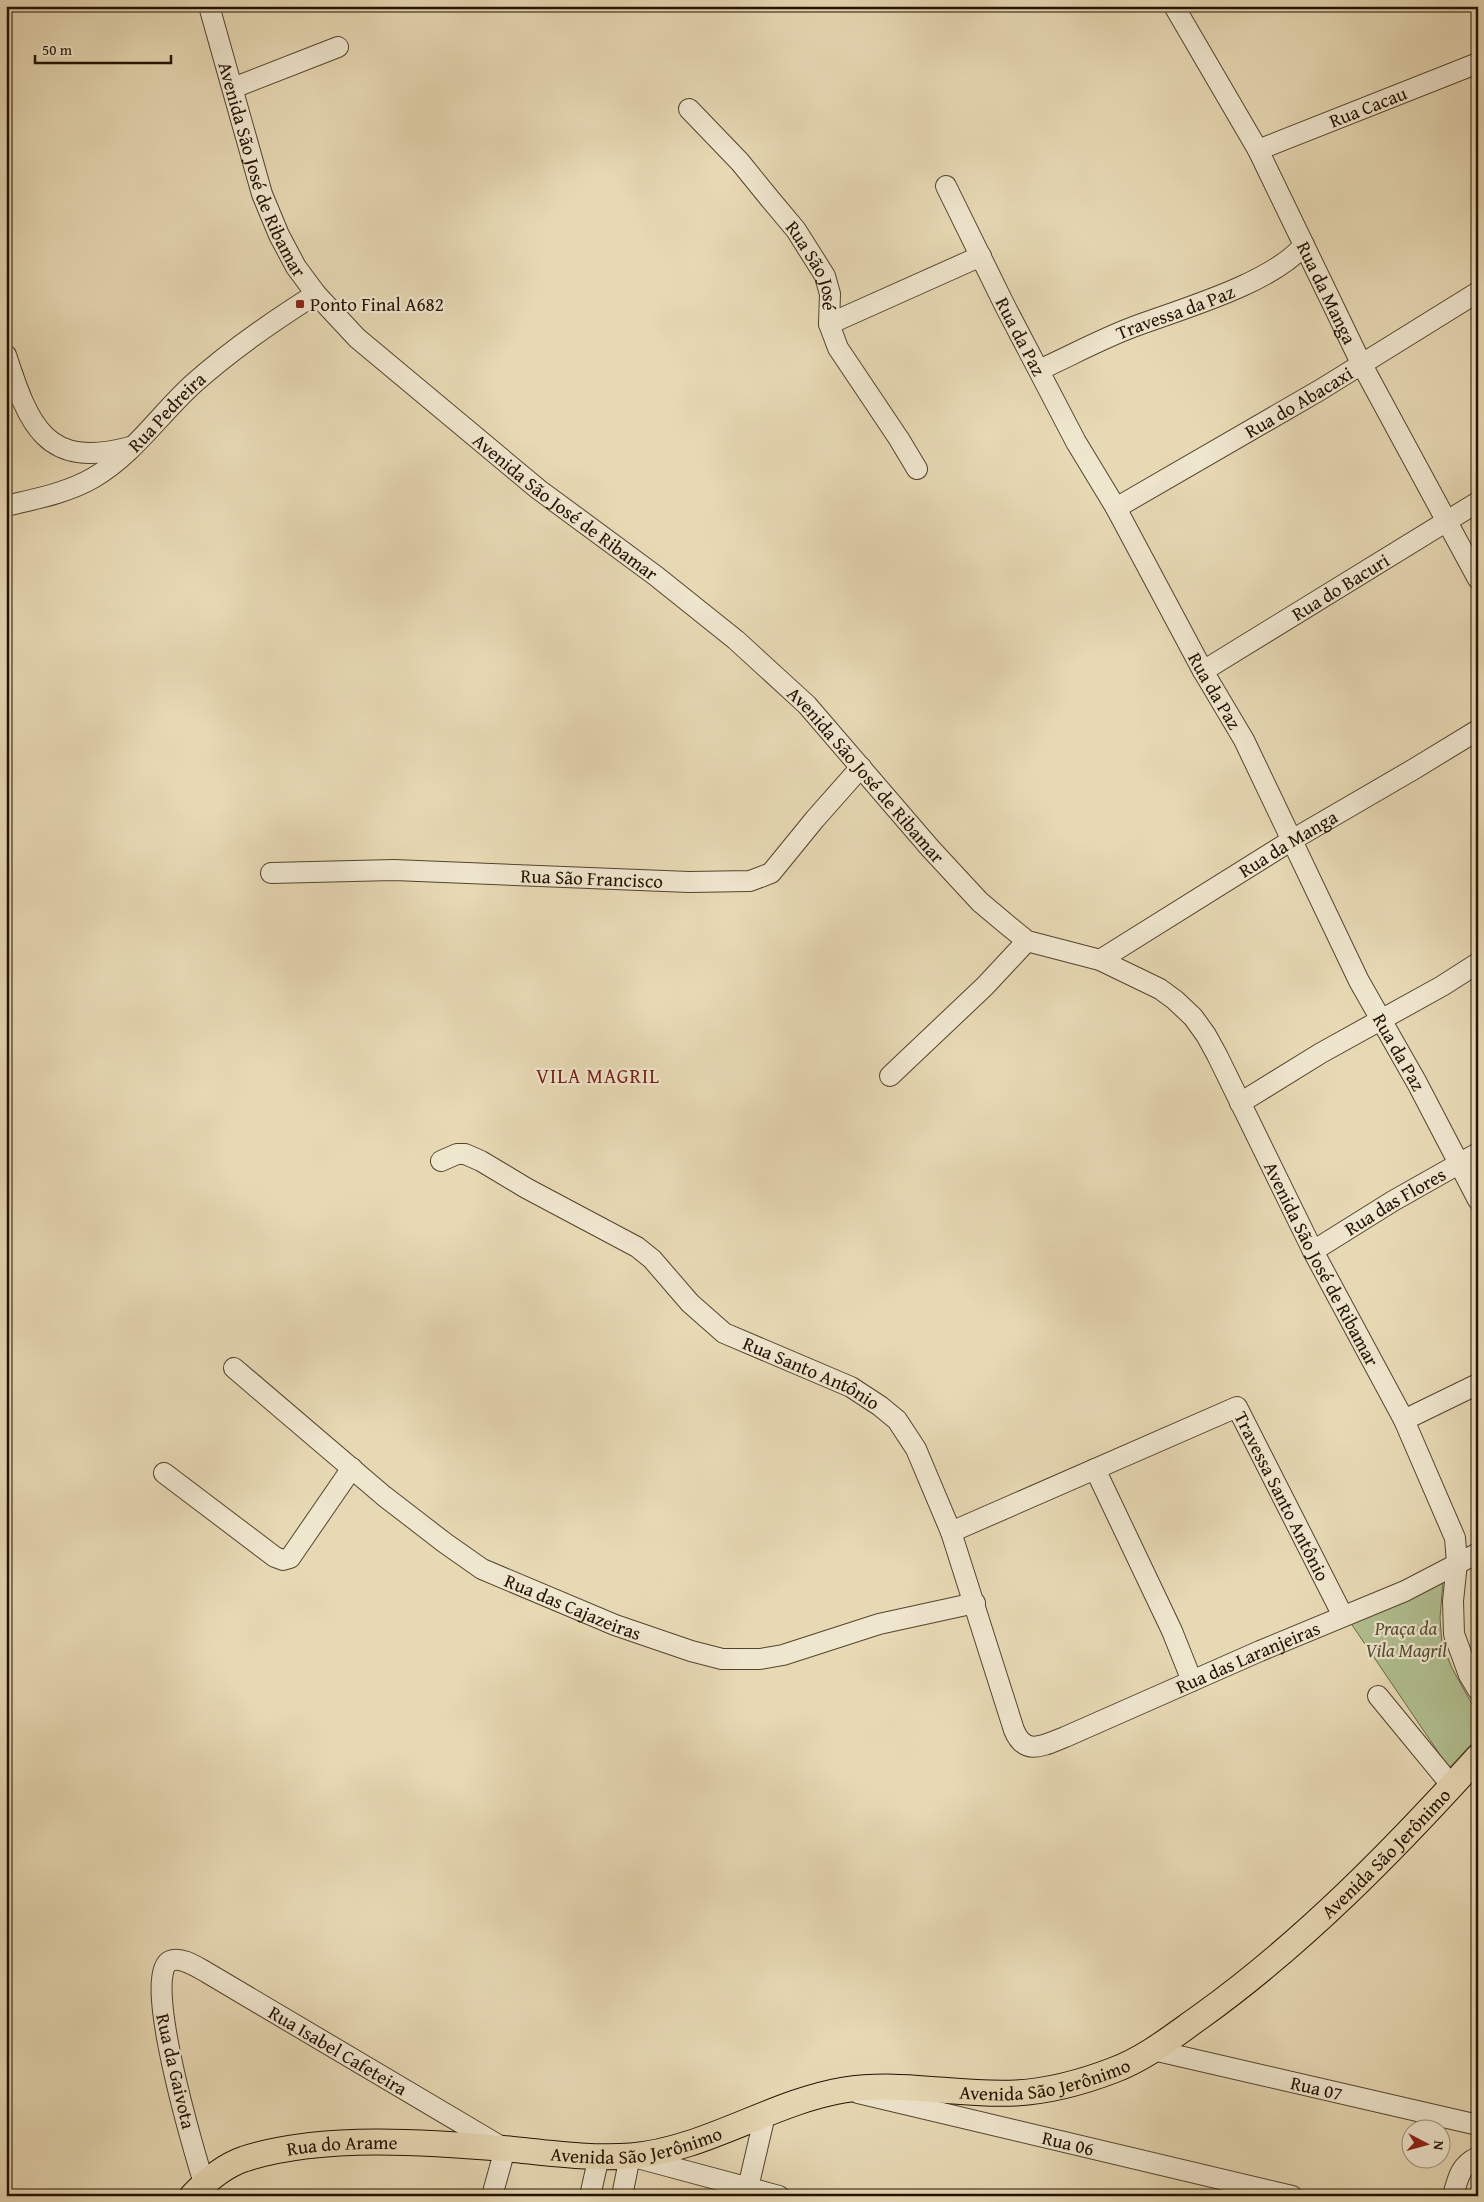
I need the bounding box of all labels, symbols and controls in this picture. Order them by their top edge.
scale bar [35,32,171,64]
text: 50 m [42,39,73,60]
street label: Avenida São José de Ribamar [211,58,313,283]
street label: Rua Cacau [1325,78,1411,135]
street label: Rua São José [779,214,844,311]
street label: Rua da Manga [1290,236,1364,349]
street label: Travessa da Paz [1112,277,1239,346]
place label: Ponto Final A682 [310,290,444,318]
street label: Rua da Paz [989,292,1053,381]
marker: Ponto Final A682 [294,298,306,310]
street label: Rua do Abacaxi [1239,359,1358,445]
street label: Rua Pedreira [121,365,212,458]
street label: Avenida São José de Ribamar [467,426,664,587]
street label: Rua do Bacuri [1286,546,1394,627]
street label: Rua da Paz [1181,647,1249,734]
street label: Avenida São José de Ribamar [781,680,951,870]
street label: Rua da Manga [1233,803,1343,884]
street label: Rua São Francisco [520,861,664,895]
street label: Rua da Paz [1366,1008,1433,1096]
district label: VILA MAGRIL [536,1061,660,1090]
street label: Avenida São José de Ribamar [1257,1157,1386,1371]
street label: Rua das Flores [1339,1160,1451,1242]
street label: Rua Santo Antônio [739,1329,886,1416]
street label: Travessa Santo Antônio [1227,1406,1337,1586]
street label: Rua das Cajazeiras [500,1566,645,1647]
street label: Rua das Laranjeiras [1171,1614,1324,1700]
park label: Praça da Vila Magril [1365,1614,1447,1664]
street label: Avenida São Jerônimo [1315,1782,1457,1925]
street label: Rua Isabel Cafeteira [263,1998,413,2102]
street label: Rua da Gaivota [149,2011,203,2131]
street label: Avenida São Jerônimo [959,2051,1135,2107]
street label: Rua 07 [1288,2068,1346,2107]
street label: Avenida São Jerônimo [549,2119,726,2171]
north arrow [1402,2120,1452,2170]
street label: Rua 06 [1039,2123,1097,2163]
street label: Rua do Arame [285,2128,398,2163]
text: N [1428,2140,1449,2152]

